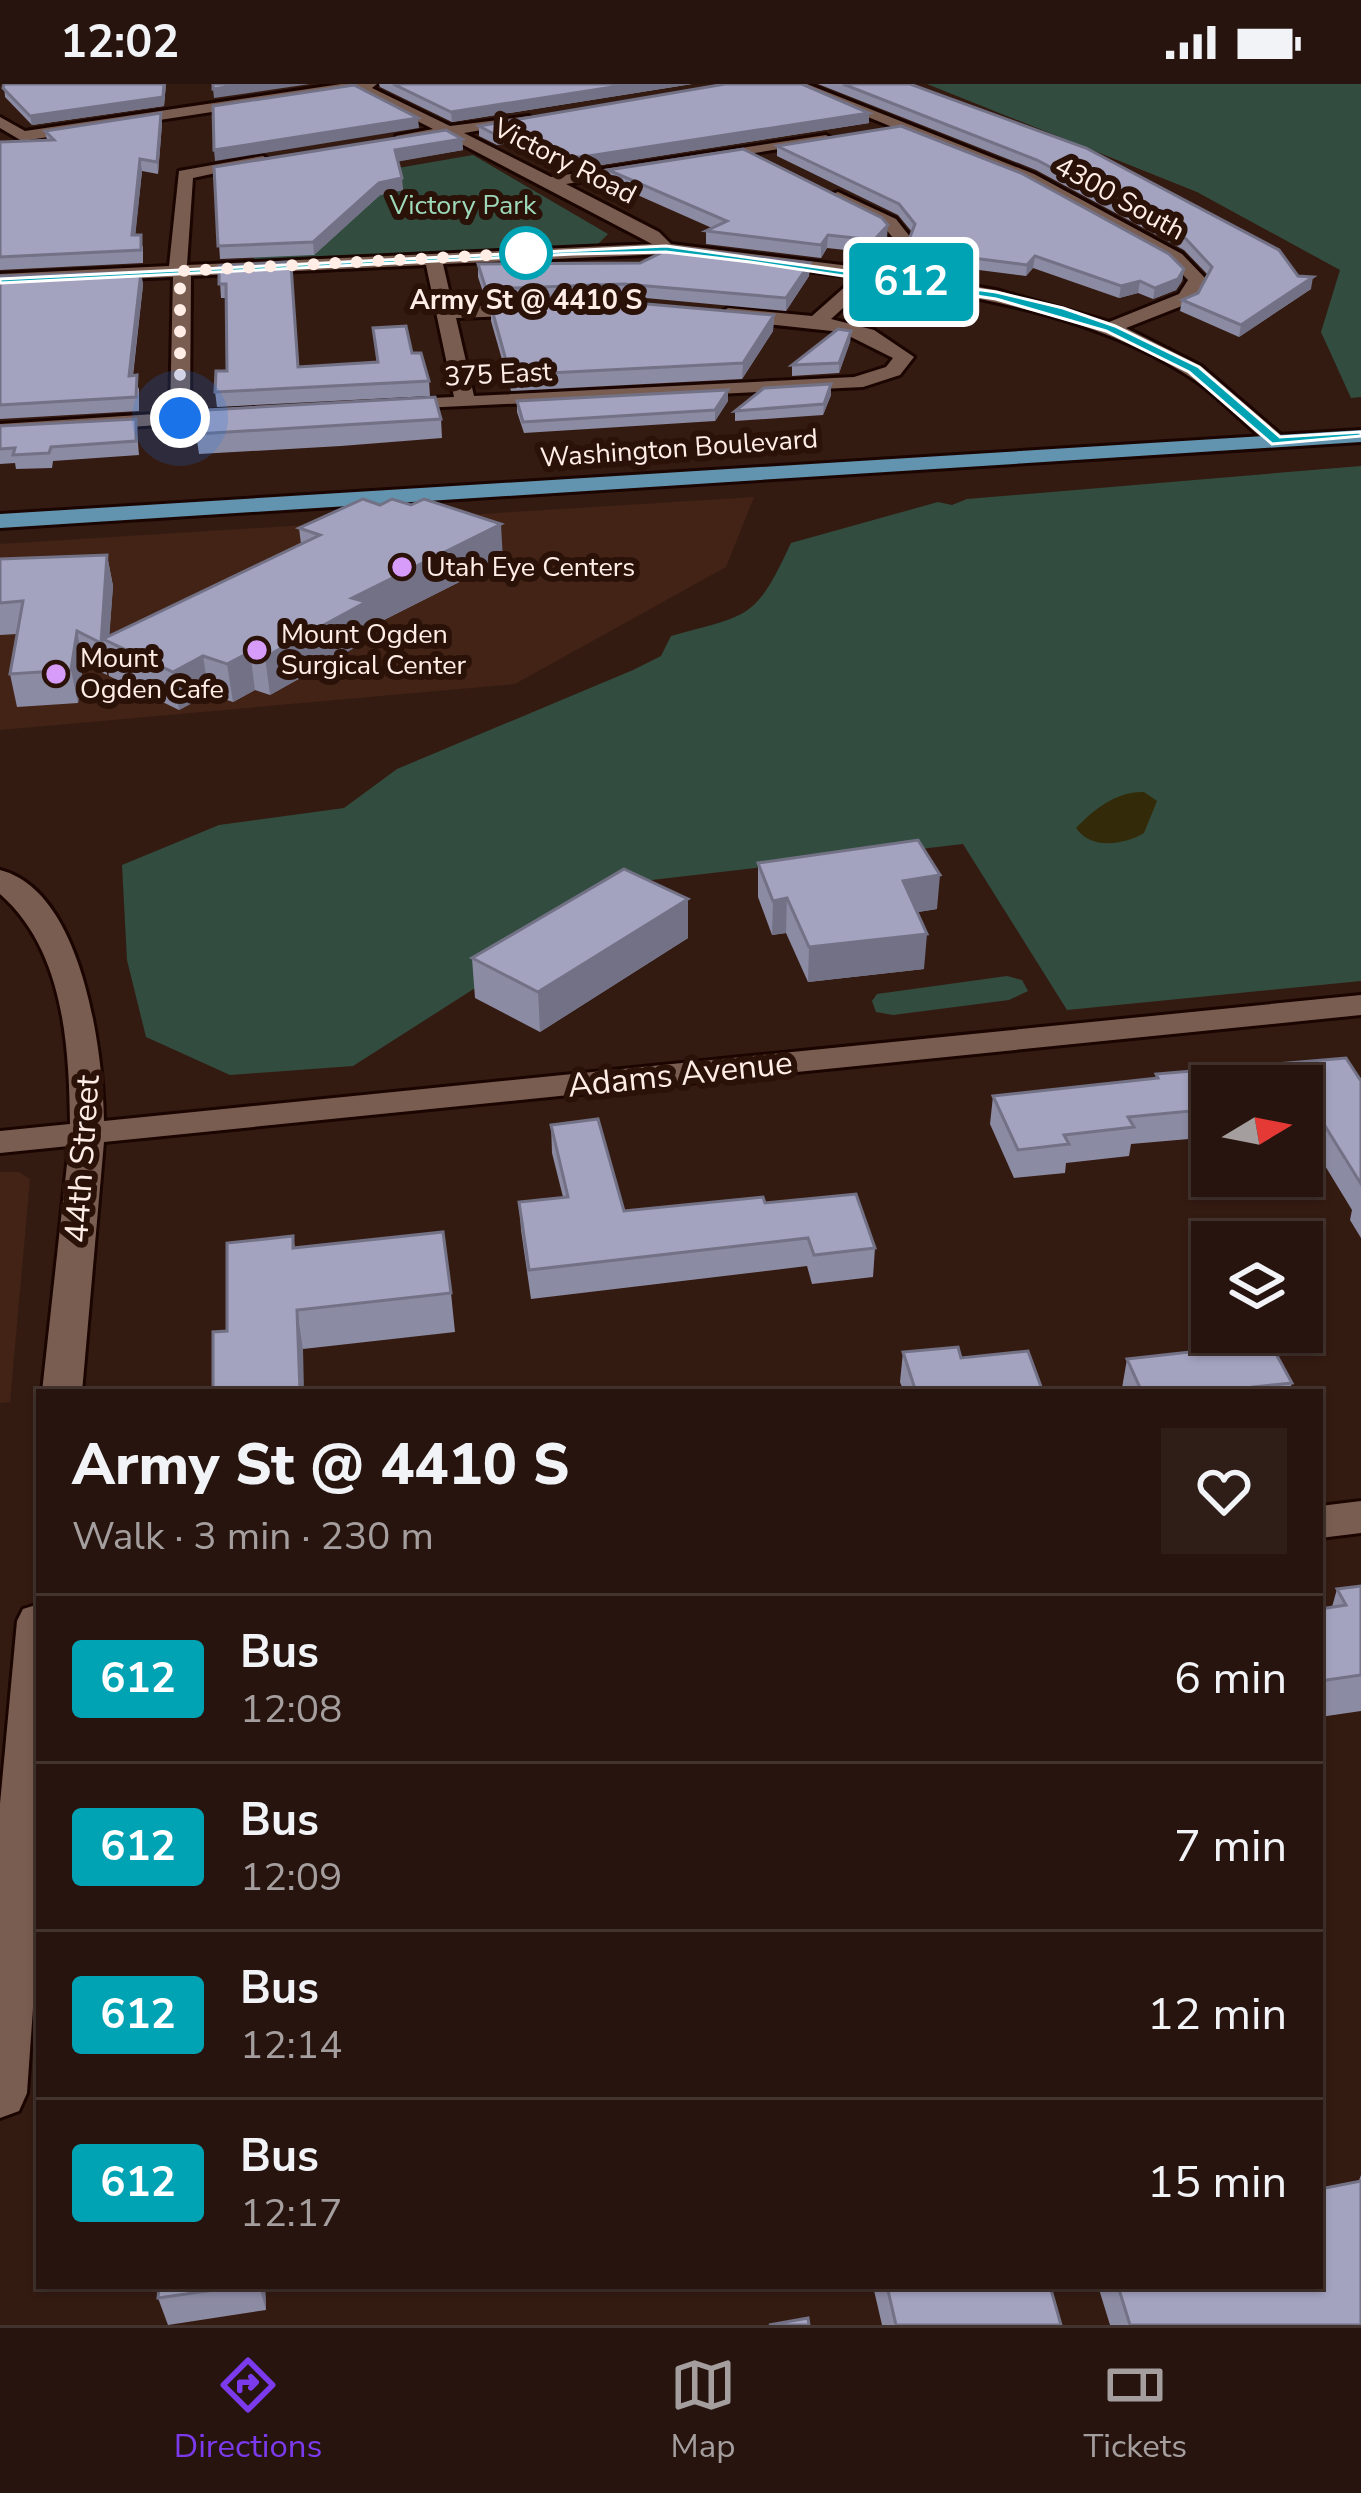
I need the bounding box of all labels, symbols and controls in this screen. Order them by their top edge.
text: 12:02 [60,12,179,73]
street label: Victory Road [486,109,643,213]
street label: 4300 South [1048,148,1191,249]
park label: Victory Park [389,187,537,224]
marker: Army St @ 4410 S [501,228,551,278]
line badge: 612 [842,243,980,321]
text: 612 [873,253,949,310]
place label: Army St @ 4410 S [410,282,642,319]
street label: 375 East [443,353,553,396]
your location [150,388,210,448]
street label: Washington Boulevard [539,420,819,477]
place label: Utah Eye Centers [426,549,635,586]
marker: Utah Eye Centers [389,554,415,580]
place label: Mount Ogden Surgical Center [281,616,467,684]
marker: Mount Ogden Surgical Center [244,637,270,663]
place label: Mount Ogden Cafe [80,640,224,708]
marker: Mount Ogden Cafe [43,661,69,687]
street label: Adams Avenue [566,1040,795,1109]
north arrow [1191,1065,1323,1197]
map controls [1191,1065,1323,1353]
street label: 44th Street [54,1073,111,1245]
button: layers [1191,1221,1323,1353]
text: Army St @ 4410 S [72,1426,569,1504]
button: heart [1161,1428,1287,1554]
text: Walk · 3 min · 230 m [72,1510,434,1563]
text: Bus [240,1622,319,1683]
text: 6 min [1174,1648,1287,1709]
text: 612 [100,1650,176,1707]
text: 12:08 [240,1683,343,1736]
text: Bus [240,1790,319,1851]
text: 7 min [1174,1816,1287,1877]
text: 612 [100,1818,176,1875]
text: 12:09 [240,1851,343,1904]
text: Bus [240,1958,319,2019]
text: 12 min [1147,1984,1287,2045]
text: 612 [100,1986,176,2043]
text: 12:14 [240,2019,343,2072]
text: Bus [240,2126,319,2187]
text: 15 min [1147,2152,1287,2213]
text: 612 [100,2154,176,2211]
text: 12:17 [240,2187,343,2240]
tab: Directions [174,2352,322,2469]
tab: Map [670,2352,736,2469]
tab: Tickets [1083,2352,1187,2469]

